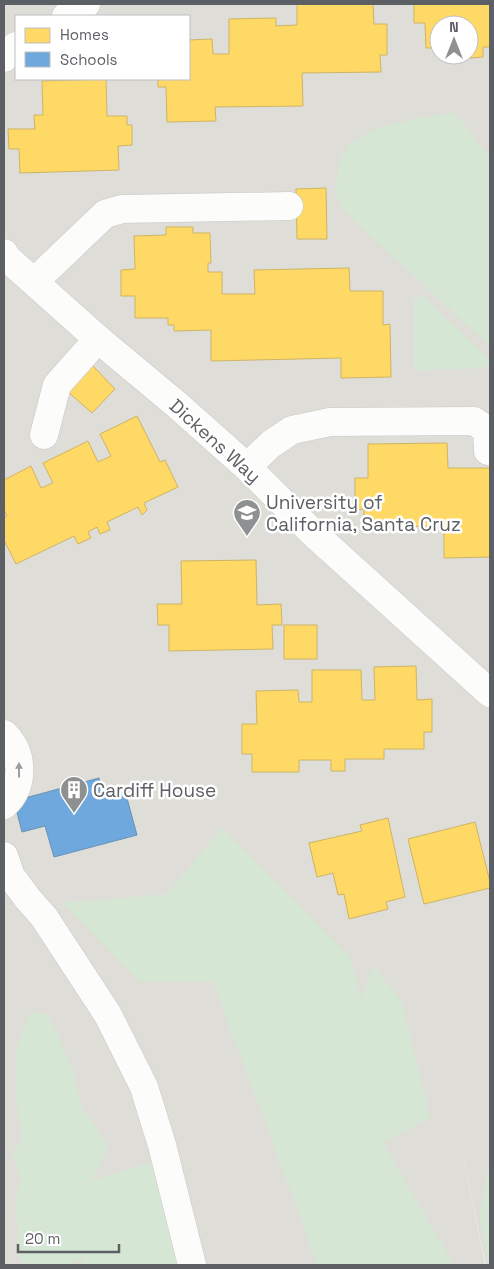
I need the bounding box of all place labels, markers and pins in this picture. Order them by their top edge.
place label: University of California, Santa Cruz [266,490,461,537]
school or university icon: University of California, Santa Cruz [232,498,262,537]
building icon: Cardiff House [59,775,89,814]
place label: Cardiff House [93,778,216,803]

